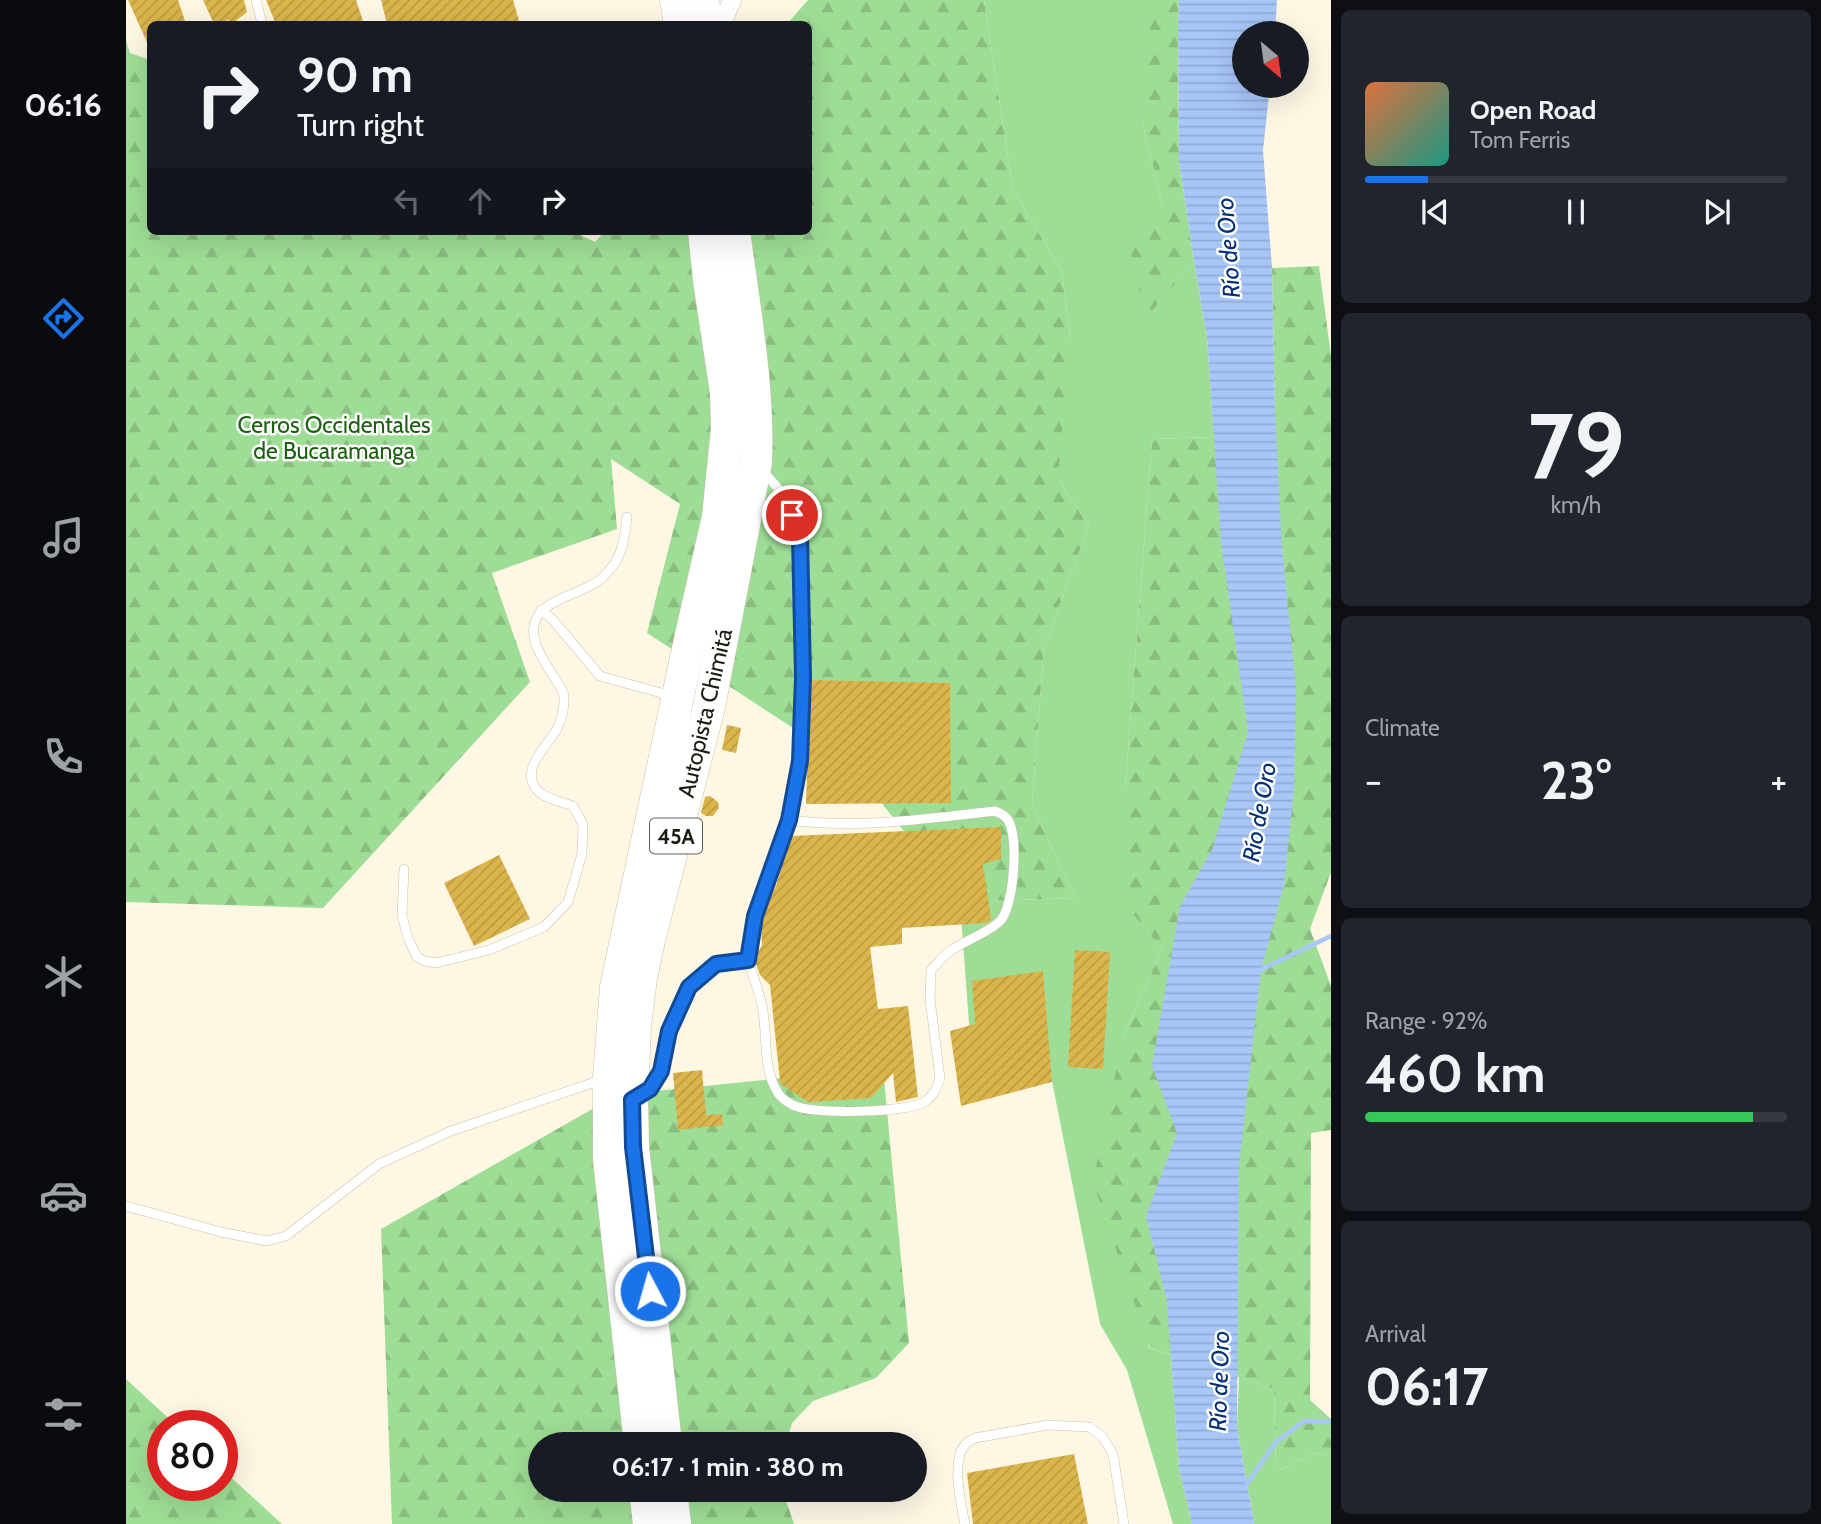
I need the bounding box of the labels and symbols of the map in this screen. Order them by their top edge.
north arrow [1232,21,1309,98]
water label: Río de Oro [1210,197,1246,299]
park label: Cerros Occidentales de Bucaramanga [238,411,431,465]
pin [762,485,822,545]
street label: Autopista Chimitá [672,626,738,800]
water label: Río de Oro [1236,760,1282,864]
road number: 45A [650,818,702,854]
position arrow [613,1254,687,1328]
water label: Río de Oro [1203,1330,1235,1432]
speed limit sign: 80 [147,1410,238,1501]

